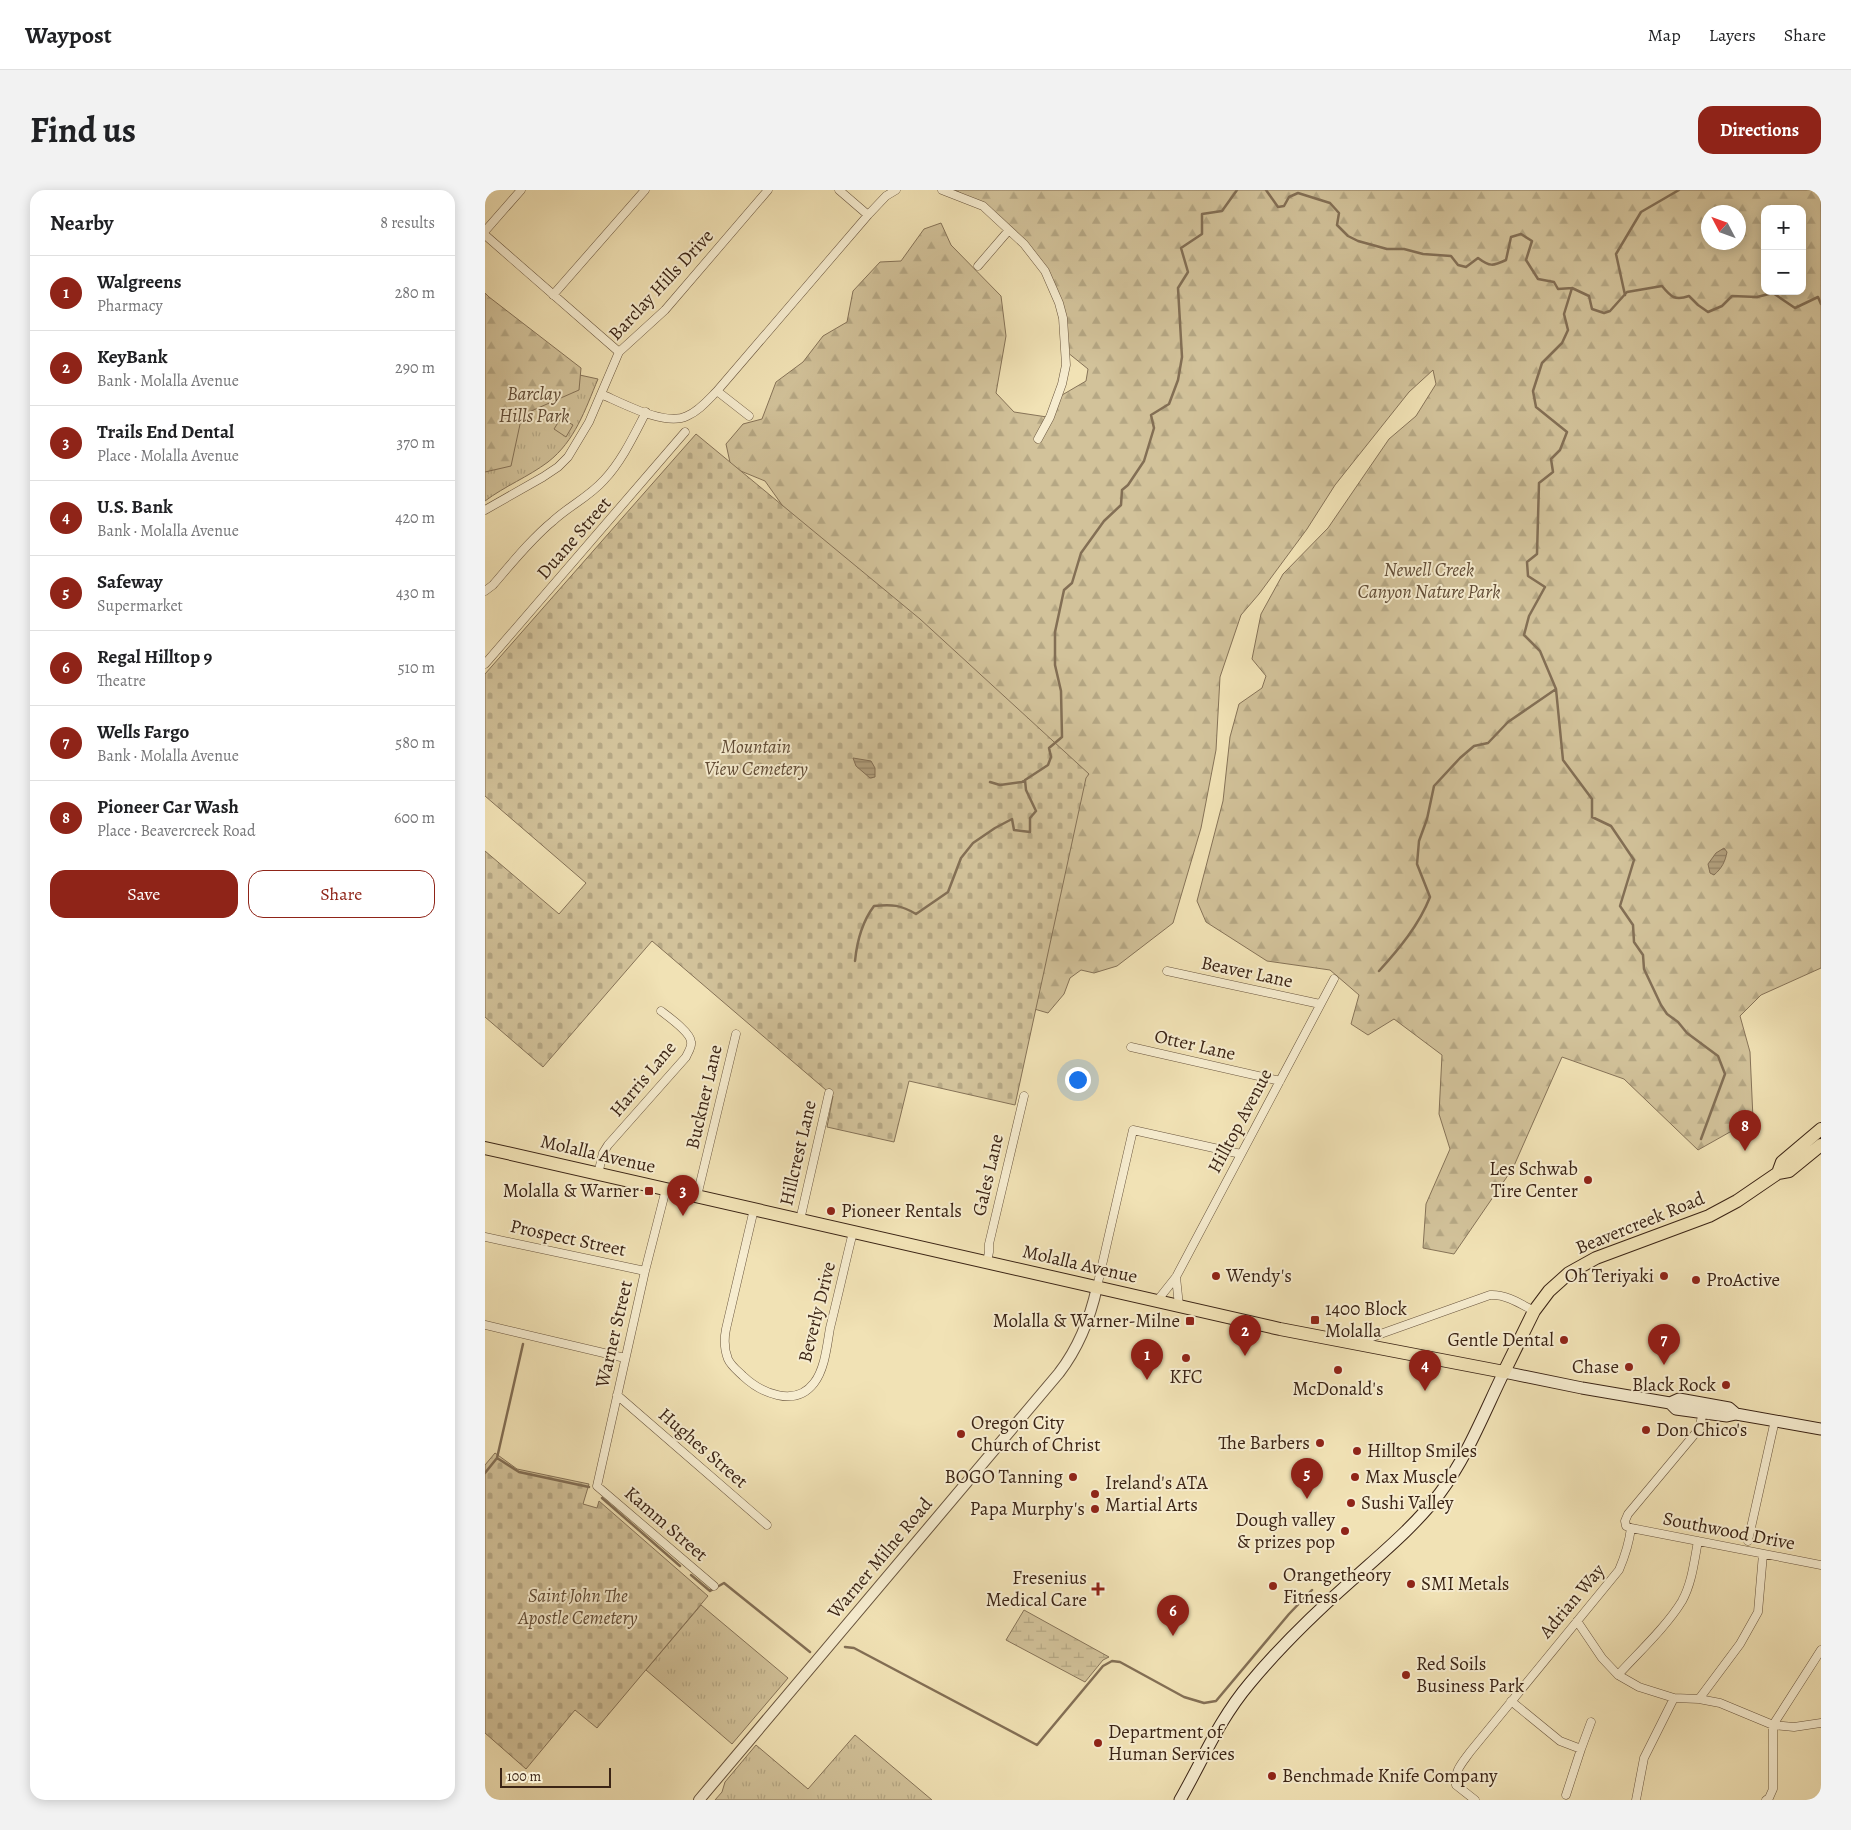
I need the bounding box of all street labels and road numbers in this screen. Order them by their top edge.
street label: Barclay Hills Drive [603,224,719,346]
street label: Duane Street [531,491,617,585]
street label: Beaver Lane [1199,950,1295,994]
street label: Otter Lane [1152,1023,1238,1067]
street label: Harris Lane [604,1036,682,1122]
street label: Buckner Lane [679,1042,729,1152]
street label: Hilltop Avenue [1202,1064,1278,1178]
street label: Hillcrest Lane [773,1098,823,1208]
street label: Molalla Avenue [538,1128,658,1180]
street label: Gales Lane [966,1131,1010,1219]
street label: Beavercreek Road [1572,1185,1709,1261]
street label: Prospect Street [508,1213,628,1263]
street label: Molalla Avenue [1020,1238,1140,1290]
street label: Beverly Drive [792,1259,842,1365]
street label: Warner Street [589,1278,639,1391]
street label: Hughes Street [653,1402,753,1494]
street label: Kamm Street [619,1480,713,1568]
street label: Warner Milne Road [821,1491,939,1625]
street label: Southwood Drive [1661,1505,1797,1557]
street label: Adrian Way [1533,1558,1611,1645]

